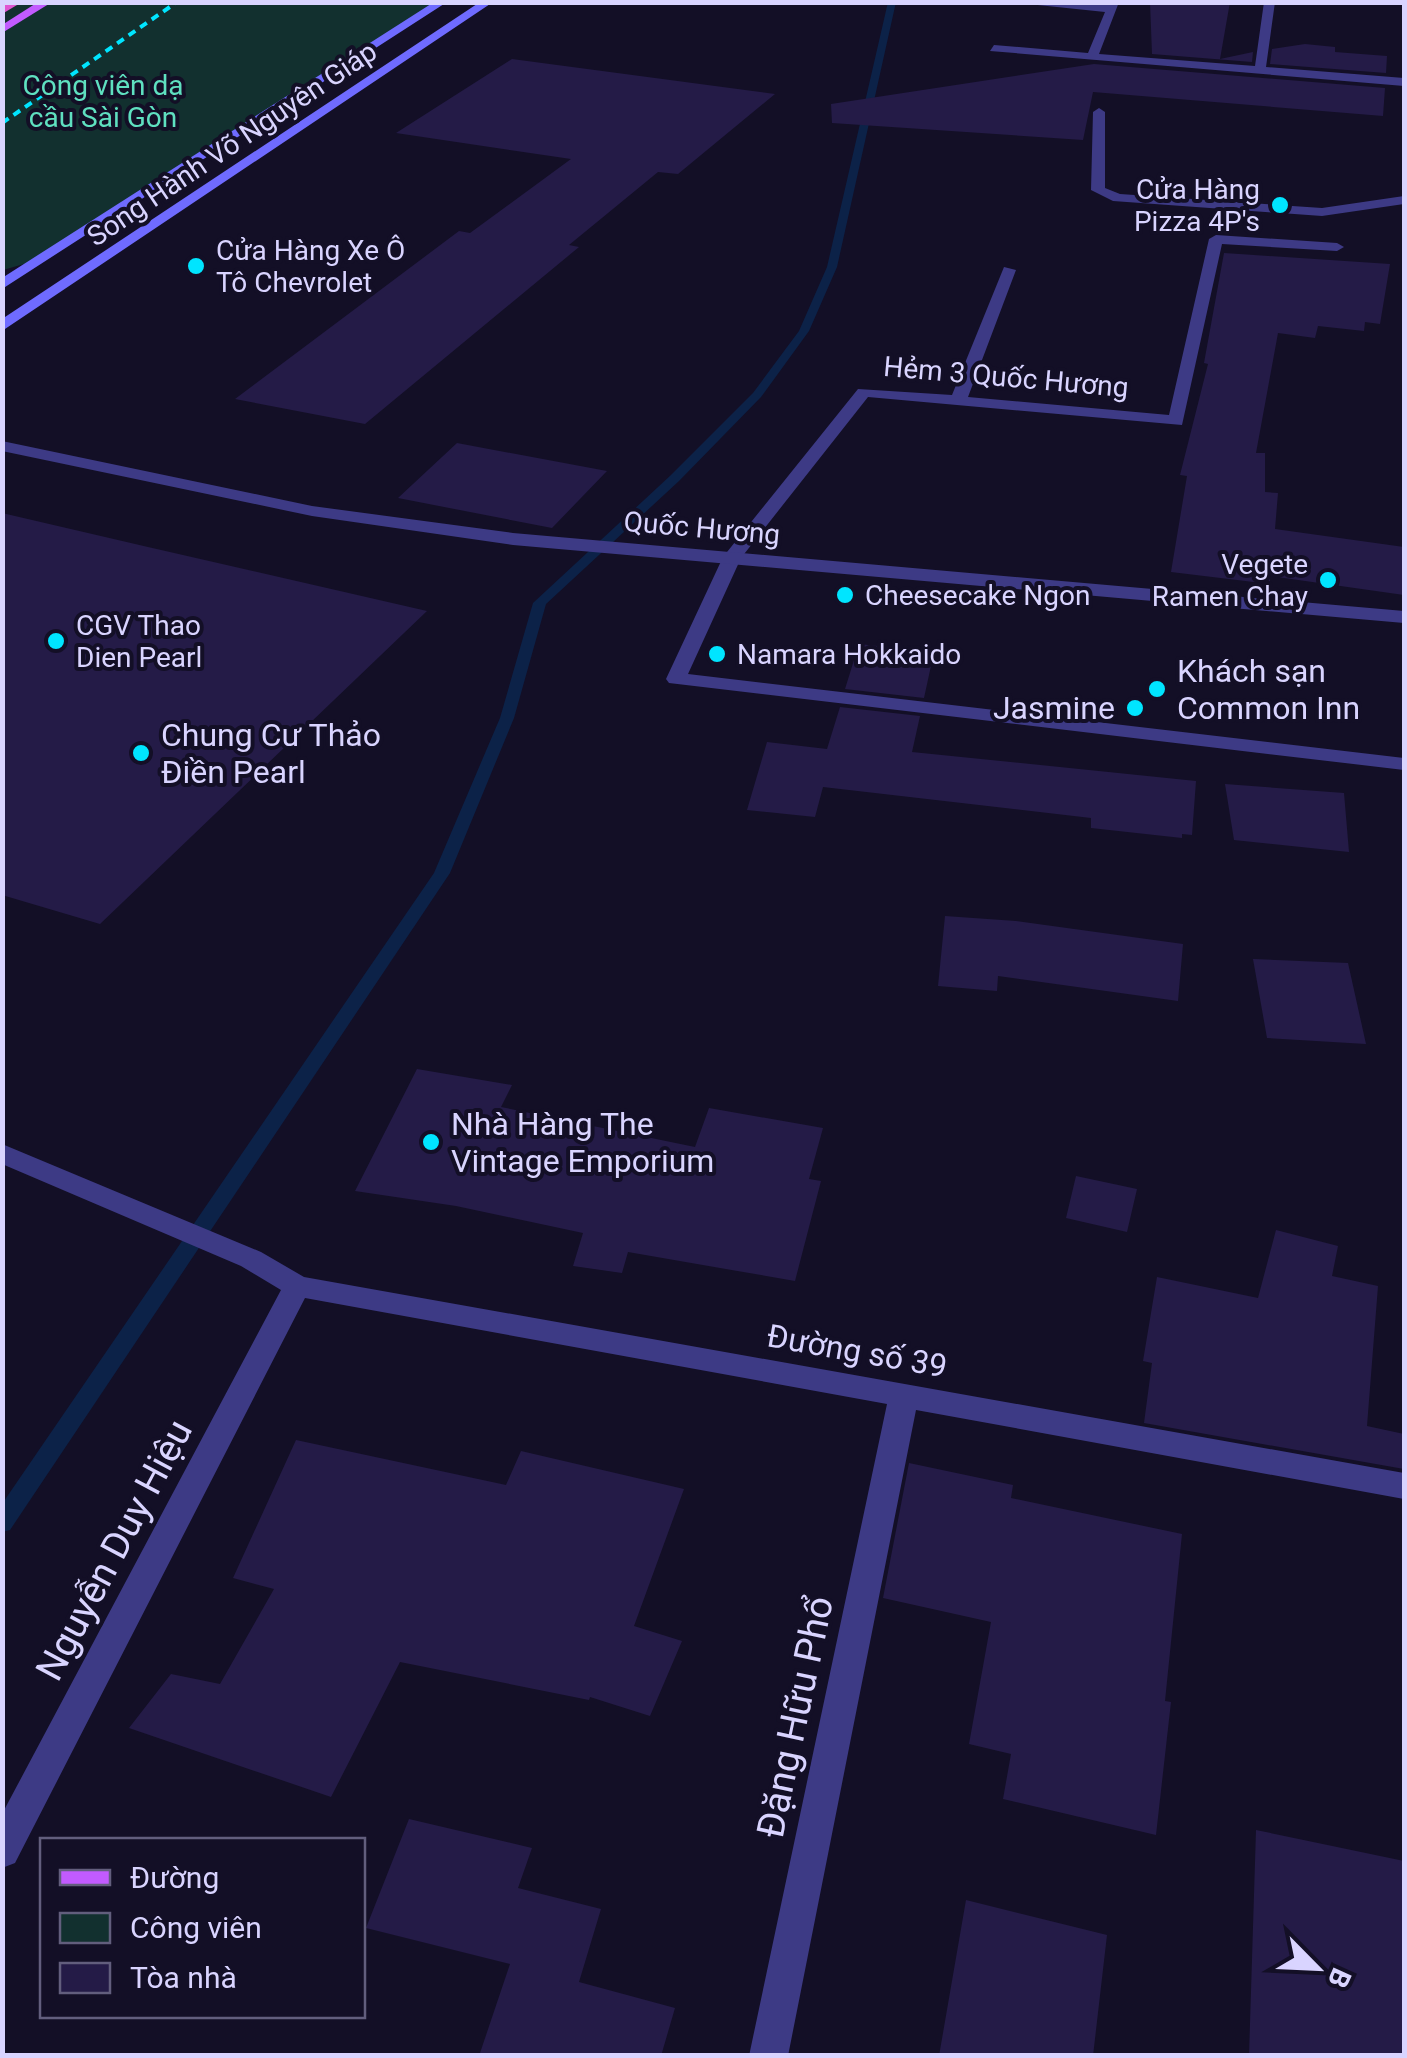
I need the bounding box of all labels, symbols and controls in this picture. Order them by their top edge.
street label: Song Hành Võ Nguyên Giáp [81,35,383,253]
park label: Công viên dạ cầu Sài Gòn [23,69,183,134]
place label: Cửa Hàng Pizza 4P's [1134,173,1260,238]
marker: Cửa Hàng Pizza 4P's [1269,194,1291,216]
place label: Cửa Hàng Xe Ô Tô Chevrolet [216,234,405,299]
marker: Cửa Hàng Xe Ô Tô Chevrolet [185,255,207,277]
street label: Hẻm 3 Quốc Hương [882,350,1130,404]
street label: Quốc Hương [622,505,782,551]
place label: Vegete Ramen Chay [1152,548,1308,613]
marker: Vegete Ramen Chay [1317,569,1339,591]
place label: Cheesecake Ngon [865,579,1090,612]
marker: Cheesecake Ngon [834,584,856,606]
place label: CGV Thao Dien Pearl [76,609,202,674]
marker: CGV Thao Dien Pearl [45,630,67,652]
place label: Namara Hokkaido [737,638,961,671]
marker: Namara Hokkaido [706,643,728,665]
place label: Khách sạn Common Inn [1177,652,1360,727]
marker: Khách sạn Common Inn [1146,678,1168,700]
place label: Jasmine [993,689,1115,727]
marker: Jasmine [1124,697,1146,719]
place label: Chung Cư Thảo Điền Pearl [161,716,381,791]
marker: Chung Cư Thảo Điền Pearl [130,742,152,764]
place label: Nhà Hàng The Vintage Emporium [451,1105,714,1180]
marker: Nhà Hàng The Vintage Emporium [420,1131,442,1153]
street label: Đường số 39 [764,1317,950,1385]
street label: Nguyễn Duy Hiệu [27,1412,201,1688]
street label: Đặng Hữu Phổ [748,1592,842,1842]
legend [40,1838,365,2018]
text: Đường [130,1860,219,1895]
text: Công viên [130,1910,262,1945]
north arrow [1267,1918,1367,2018]
text: Tòa nhà [130,1960,237,1995]
text: B [1321,1963,1358,1993]

